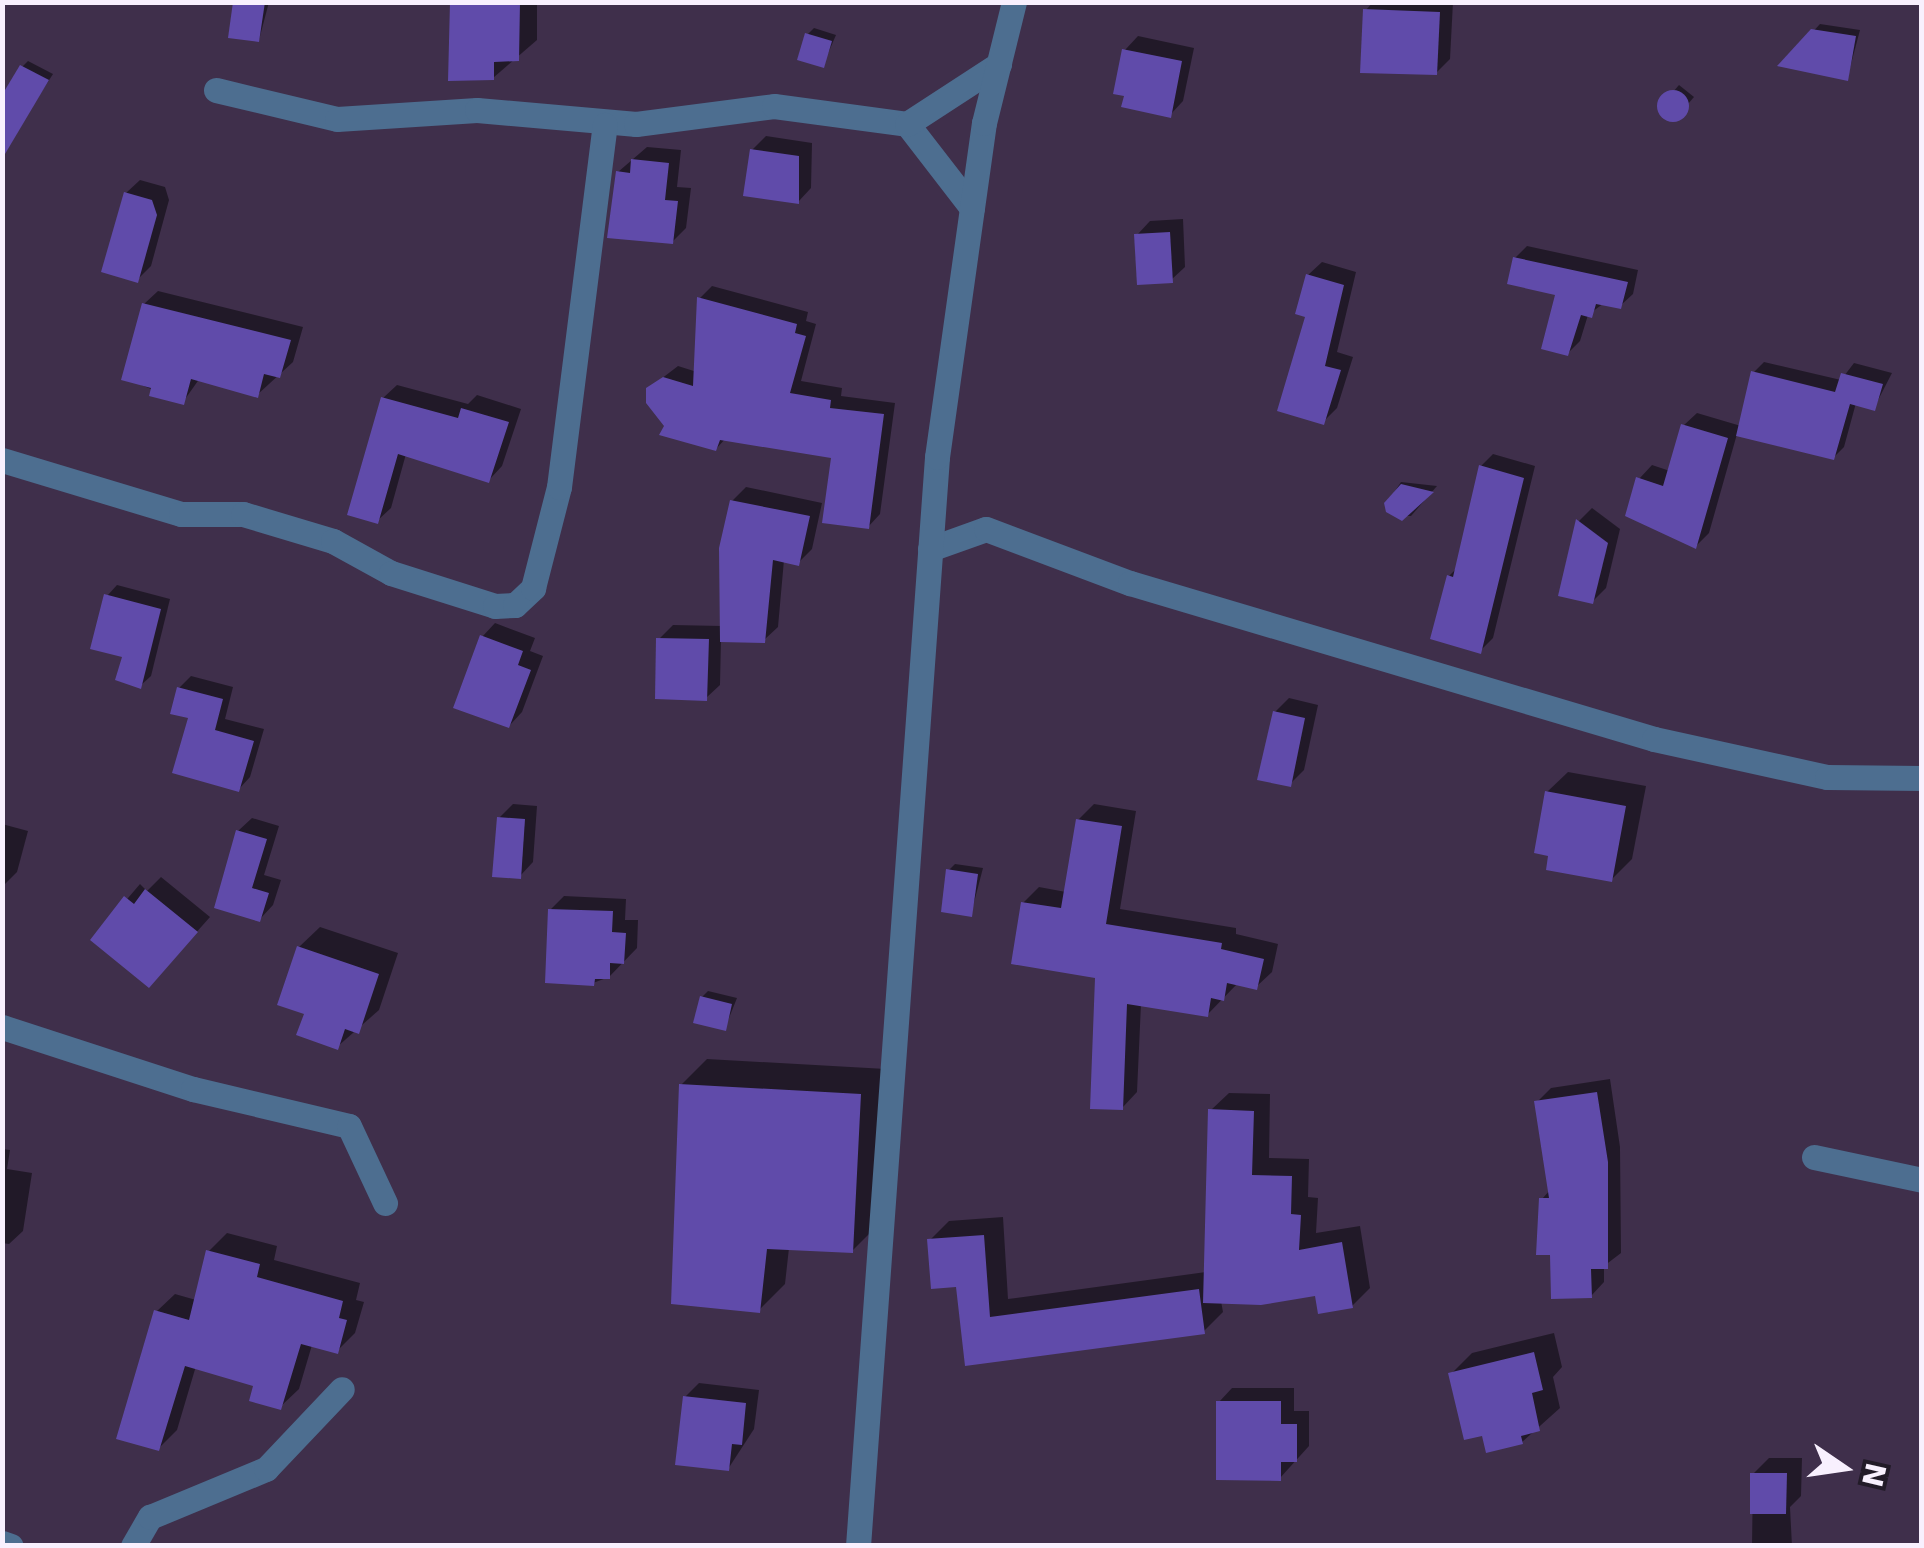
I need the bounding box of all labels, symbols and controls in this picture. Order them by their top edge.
north arrow [1794,1418,1894,1518]
text: N [1855,1460,1892,1490]

